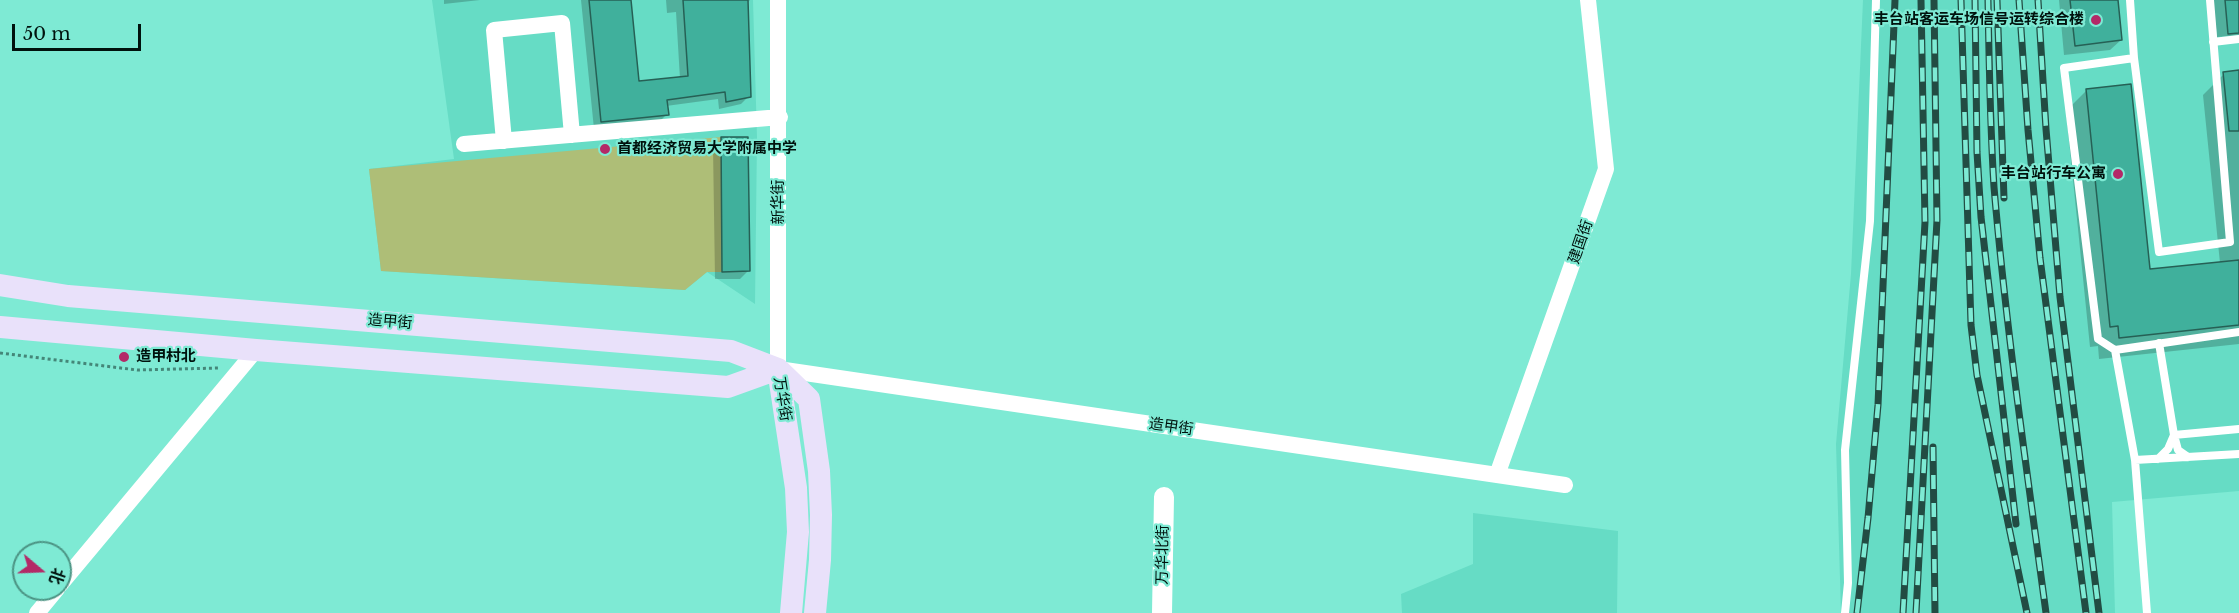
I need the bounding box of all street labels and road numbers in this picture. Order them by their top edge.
street label: 新华街 [770,180,788,224]
street label: 建国街 [1565,218,1597,266]
street label: 造甲街 [367,311,413,333]
street label: 万华街 [770,375,794,423]
street label: 造甲街 [1147,415,1195,439]
street label: 万华北街 [1153,525,1173,585]

